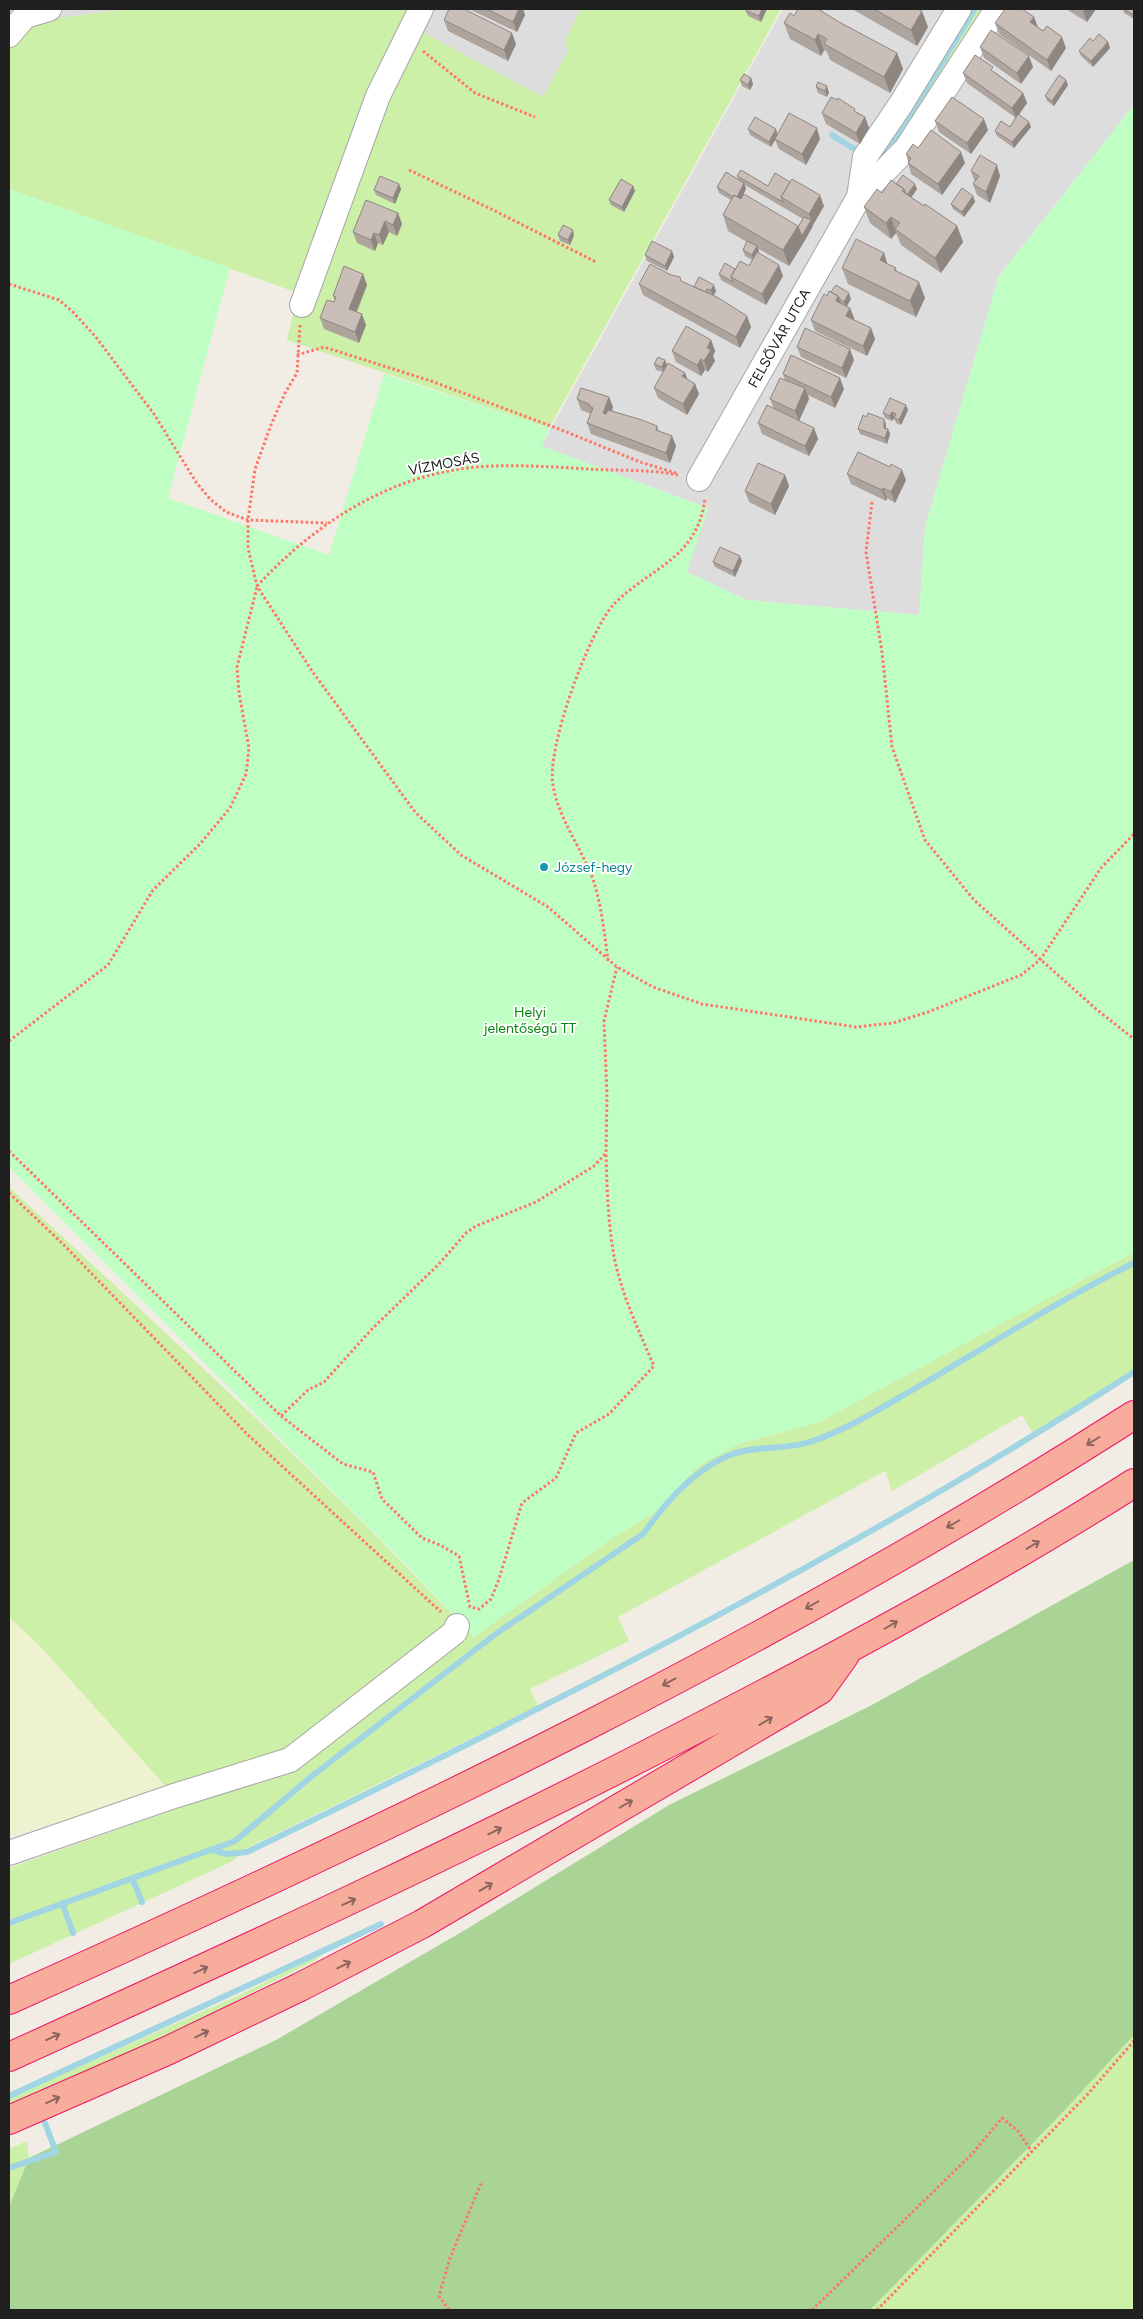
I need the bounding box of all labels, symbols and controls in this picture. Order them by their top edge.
street label: FELSŐVÁR UTCA [744,285,814,391]
street label: VÍZMOSÁS [407,449,481,479]
place label: József-hegy [554,859,633,876]
marker: József-hegy [538,861,550,873]
park label: Helyi jelentőségű TT [483,1004,576,1037]
one-way arrow [1087,1437,1101,1447]
one-way arrow [947,1520,961,1530]
one-way arrow [1025,1540,1039,1550]
one-way arrow [805,1600,820,1610]
one-way arrow [884,1620,898,1630]
one-way arrow [662,1678,677,1687]
one-way arrow [758,1715,772,1725]
one-way arrow [618,1798,632,1808]
one-way arrow [487,1826,502,1835]
one-way arrow [479,1882,493,1892]
one-way arrow [341,1897,356,1906]
one-way arrow [336,1960,351,1970]
one-way arrow [193,1964,208,1974]
one-way arrow [194,2029,209,2038]
one-way arrow [45,2032,60,2042]
one-way arrow [45,2095,60,2105]

